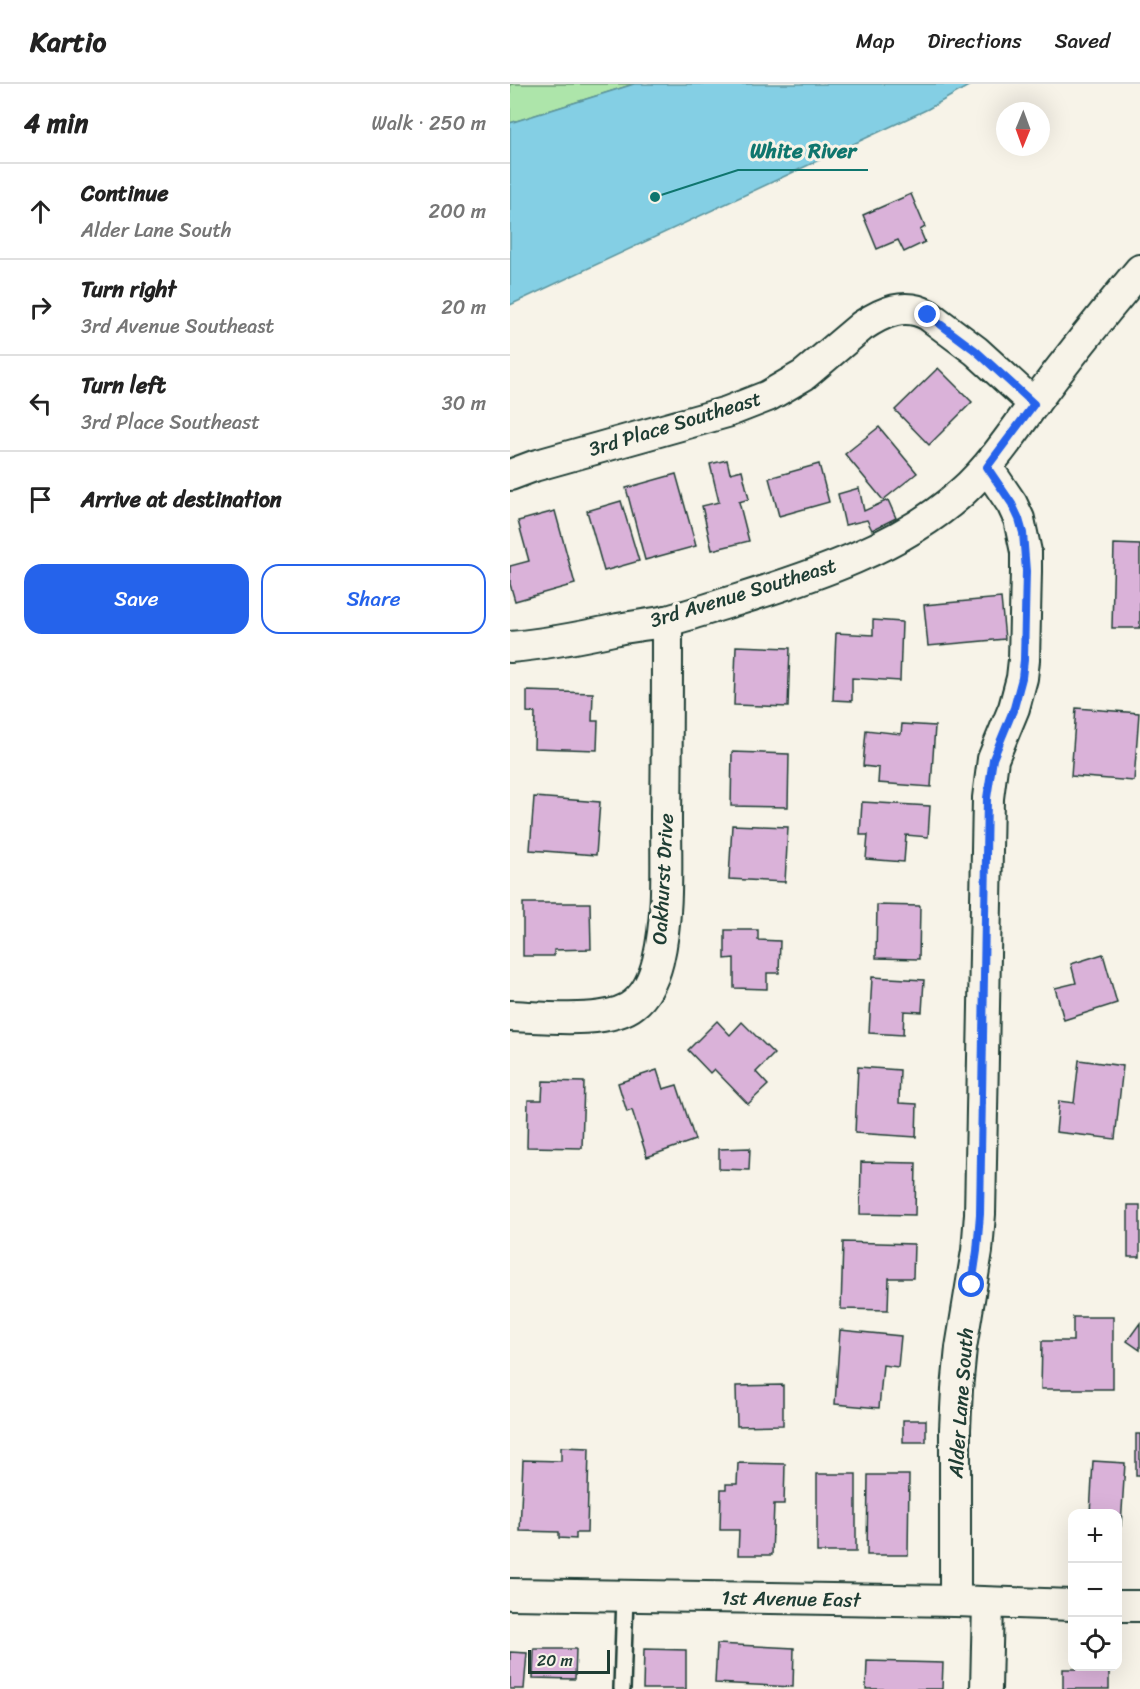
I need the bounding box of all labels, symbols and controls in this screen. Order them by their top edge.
text: Kartio [30,17,106,66]
text: Map [856,22,894,60]
text: Directions [927,22,1022,60]
text: Saved [1055,22,1110,60]
text: 4 min [24,100,88,146]
north arrow [996,102,1050,156]
text: Walk · 250 m [372,106,486,141]
callout: White River [738,131,868,170]
text: White River [750,132,858,170]
text: Continue [81,174,169,213]
text: 200 m [429,194,486,229]
icon: ahead [24,195,57,228]
text: Alder Lane South [81,213,232,248]
text: Turn right [81,270,176,309]
text: 20 m [441,290,486,325]
icon: right [24,291,57,324]
route end [914,301,940,327]
text: 3rd Avenue Southeast [81,309,274,344]
text: Turn left [81,366,166,405]
street label: 3rd Place Southeast [584,381,766,467]
text: 30 m [442,386,486,421]
icon: left [24,387,57,420]
text: 3rd Place Southeast [81,405,260,440]
text: Arrive at destination [81,480,282,519]
icon: arrive [24,483,57,516]
street label: 3rd Avenue Southeast [645,548,841,638]
button: Save [24,564,249,634]
button: Share [261,564,486,634]
street label: Oakhurst Drive [642,812,684,946]
route start [958,1271,984,1297]
street label: Alder Lane South [938,1327,984,1480]
map controls [1068,1509,1122,1671]
button: + [1068,1509,1122,1563]
button: − [1068,1563,1122,1617]
street label: 1st Avenue East [721,1580,862,1618]
button: locate [1068,1617,1122,1671]
text: 20 m [537,1646,573,1675]
scale bar [528,1647,610,1674]

